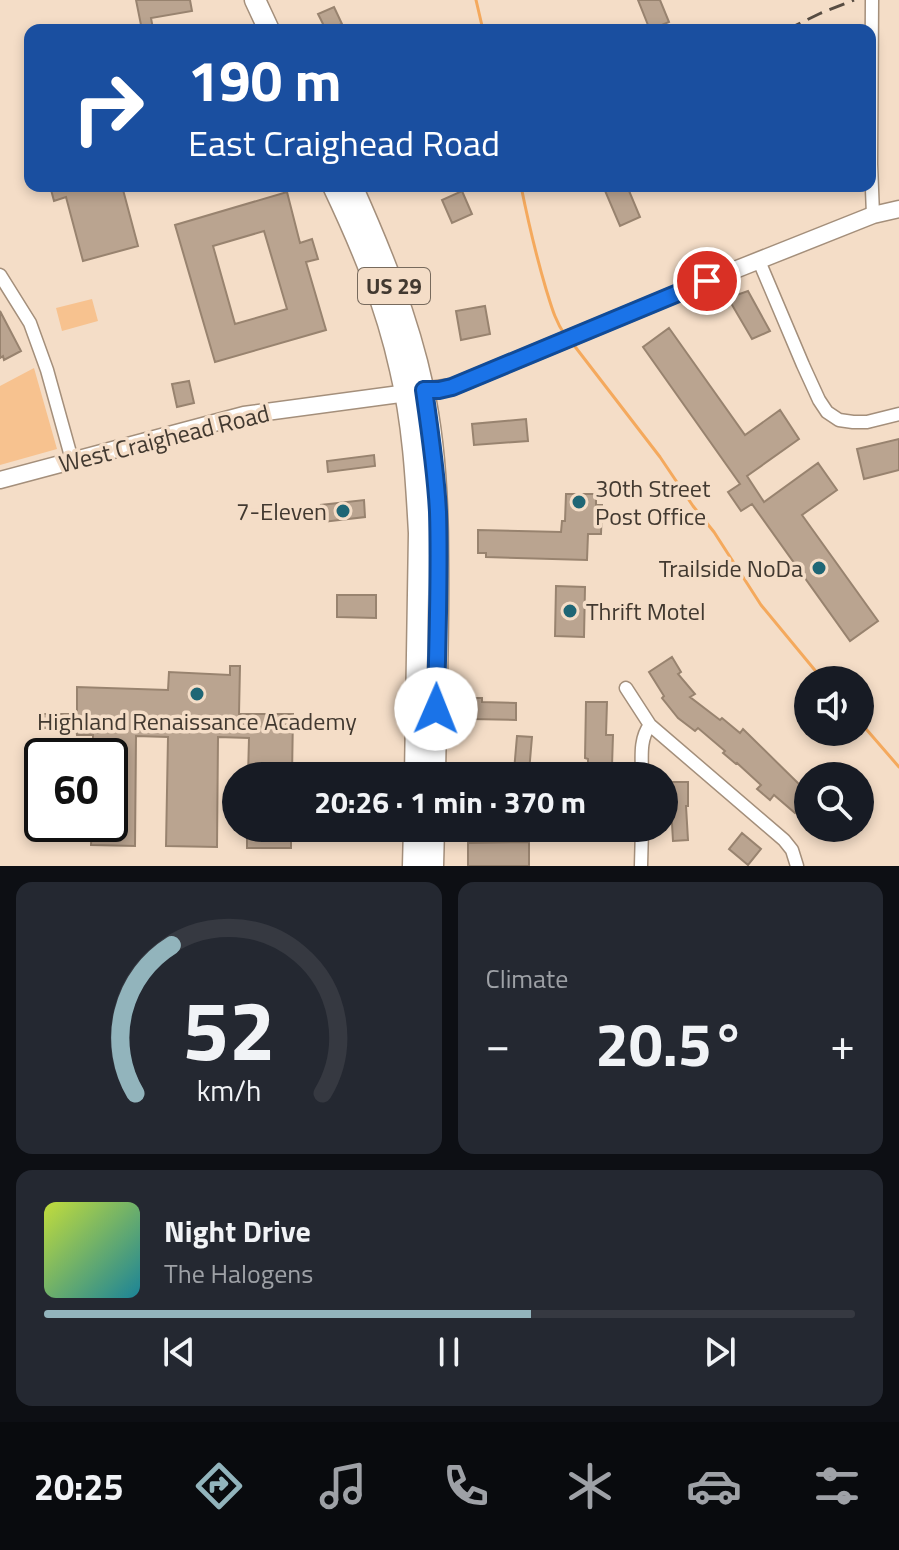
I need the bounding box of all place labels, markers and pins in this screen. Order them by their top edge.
pin [673,247,741,315]
place label: 30th Street Post Office [595,470,711,534]
place label: 7-Eleven [236,493,327,529]
marker: 30th Street Post Office [570,493,588,511]
marker: 7-Eleven [334,502,352,520]
place label: Trailside NoDa [659,550,803,586]
marker: Trailside NoDa [810,559,828,577]
place label: Thrift Motel [586,593,705,629]
marker: Thrift Motel [561,602,579,620]
marker: Highland Renaissance Academy [188,685,206,703]
place label: Highland Renaissance Academy [37,703,357,739]

